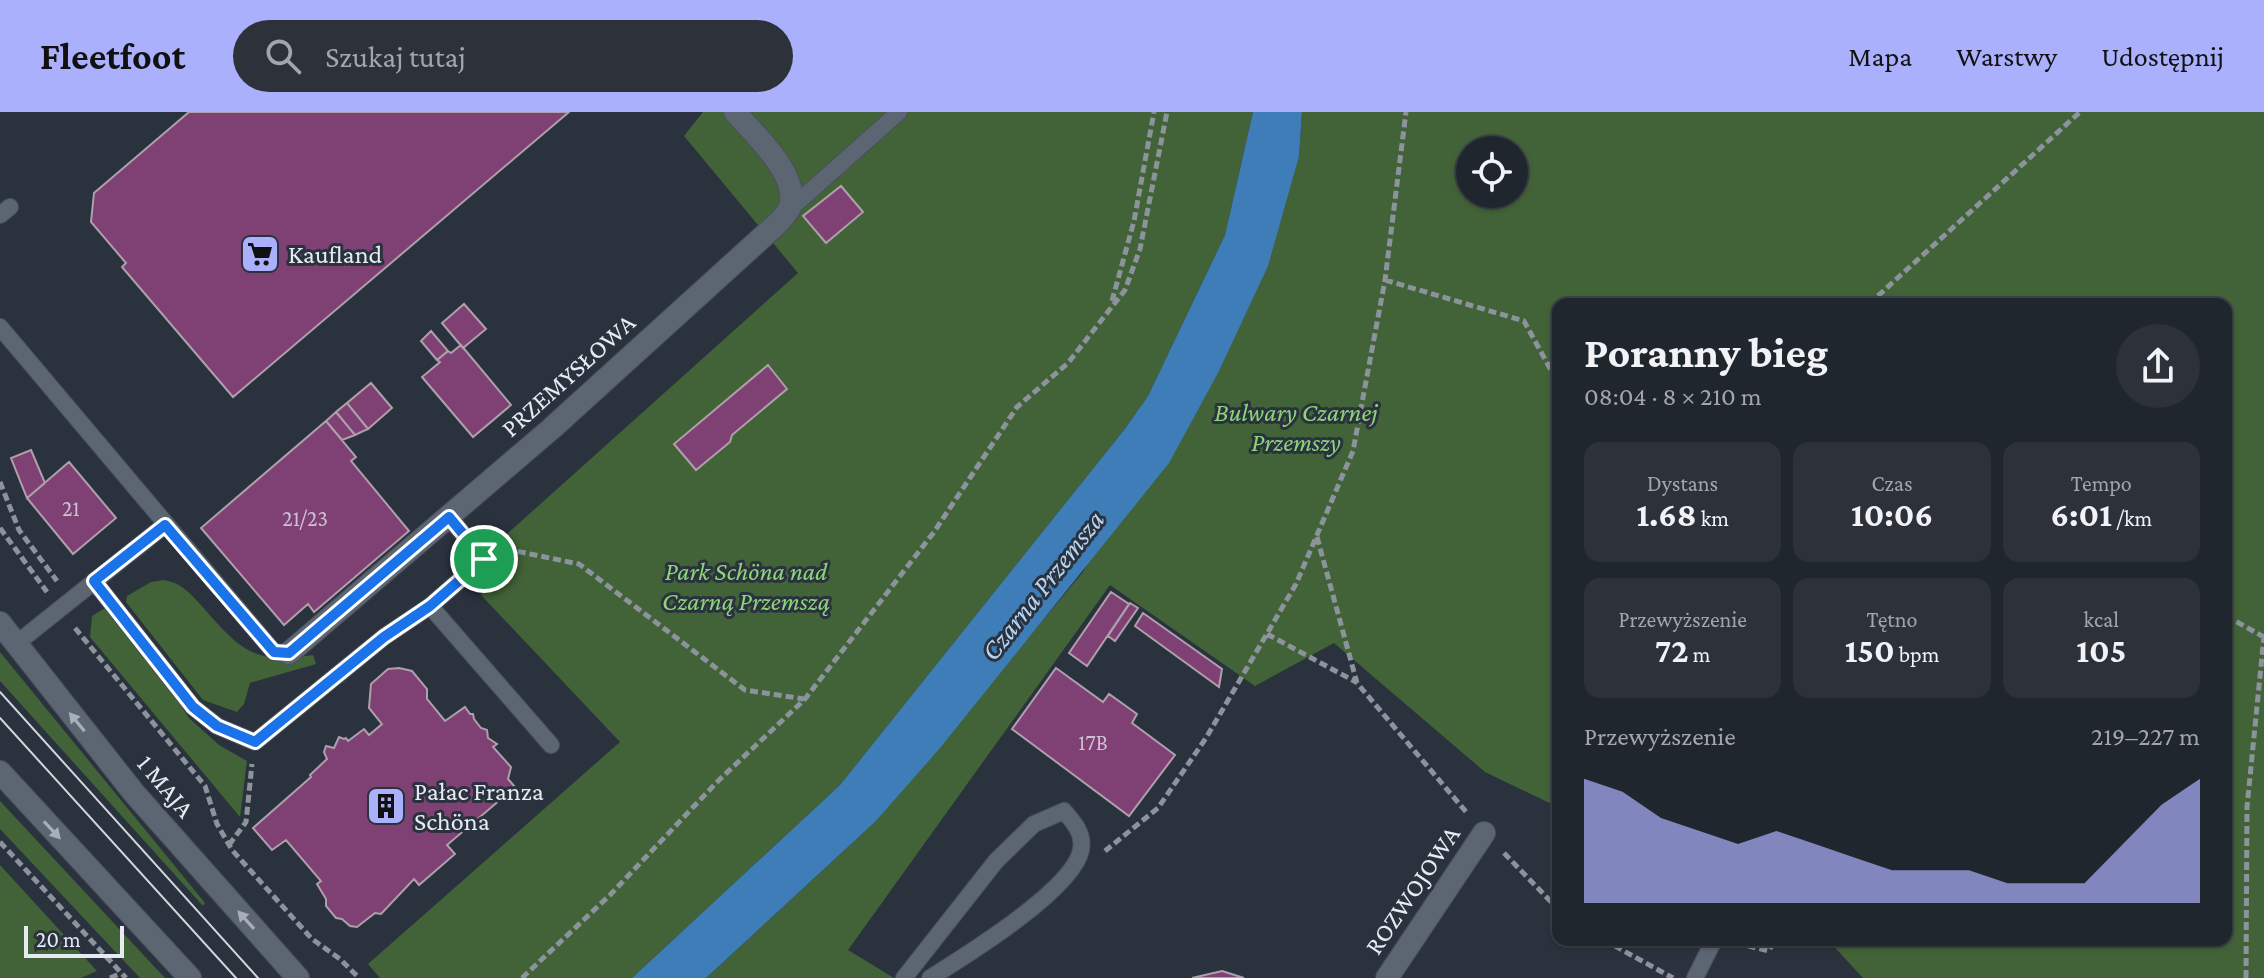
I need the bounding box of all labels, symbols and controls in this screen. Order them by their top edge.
search box [233,20,793,92]
icon: search [261,34,305,78]
text: Fleetfoot [40,35,185,77]
text: Szukaj tutaj [325,40,466,73]
text: Mapa [1848,41,1912,72]
text: Warstwy [1956,41,2057,72]
text: Udostępnij [2101,41,2224,72]
map controls [1456,136,1528,208]
button: locate [1456,136,1528,208]
supermarket icon: Kaufland [239,233,281,275]
place label: Kaufland [288,240,383,269]
street label: PRZEMYSŁOWA [496,308,641,443]
button: share [2116,324,2200,408]
text: Poranny bieg [1584,328,1828,376]
text: 08:04 · 8 × 210 m [1584,382,1762,411]
park label: Bulwary Czarnej Przemszy [1214,398,1378,457]
text: Dystans [1647,471,1718,496]
text: Czas [1871,471,1913,496]
text: Tempo [2071,471,2132,496]
house number: 21 [62,496,80,521]
text: 1.68 [1636,496,1697,533]
text: 10:06 [1851,496,1933,533]
text: 6:01 [2051,496,2112,533]
water label: Czarna Przemsza [975,505,1110,666]
house number: 21/23 [282,506,328,531]
text: km [1697,506,1729,531]
text: /km [2112,506,2152,531]
pin [450,525,518,593]
icon: arrive [462,537,506,581]
park label: Park Schöna nad Czarną Przemszą [662,557,830,616]
text: Przewyższenie [1618,607,1747,632]
text: Tętno [1867,607,1917,632]
text: kcal [2084,607,2119,632]
text: 72 [1655,632,1689,669]
text: 150 [1845,632,1895,669]
text: 105 [2076,632,2126,669]
text: m [1689,642,1710,667]
text: bpm [1895,642,1939,667]
one-way arrow [70,712,86,732]
text: Przewyższenie [1584,722,1736,751]
text: 219–227 m [2091,722,2200,751]
house number: 17B [1078,730,1108,755]
street label: 1 MAJA [131,749,200,824]
place label: Pałac Franza Schöna [414,777,544,836]
building icon: Pałac Franza Schöna [365,785,407,827]
one-way arrow [42,821,60,840]
street label: ROZWOJOWA [1359,821,1466,960]
one-way arrow [237,911,255,930]
scale bar [24,922,124,958]
text: 20 m [36,927,81,952]

